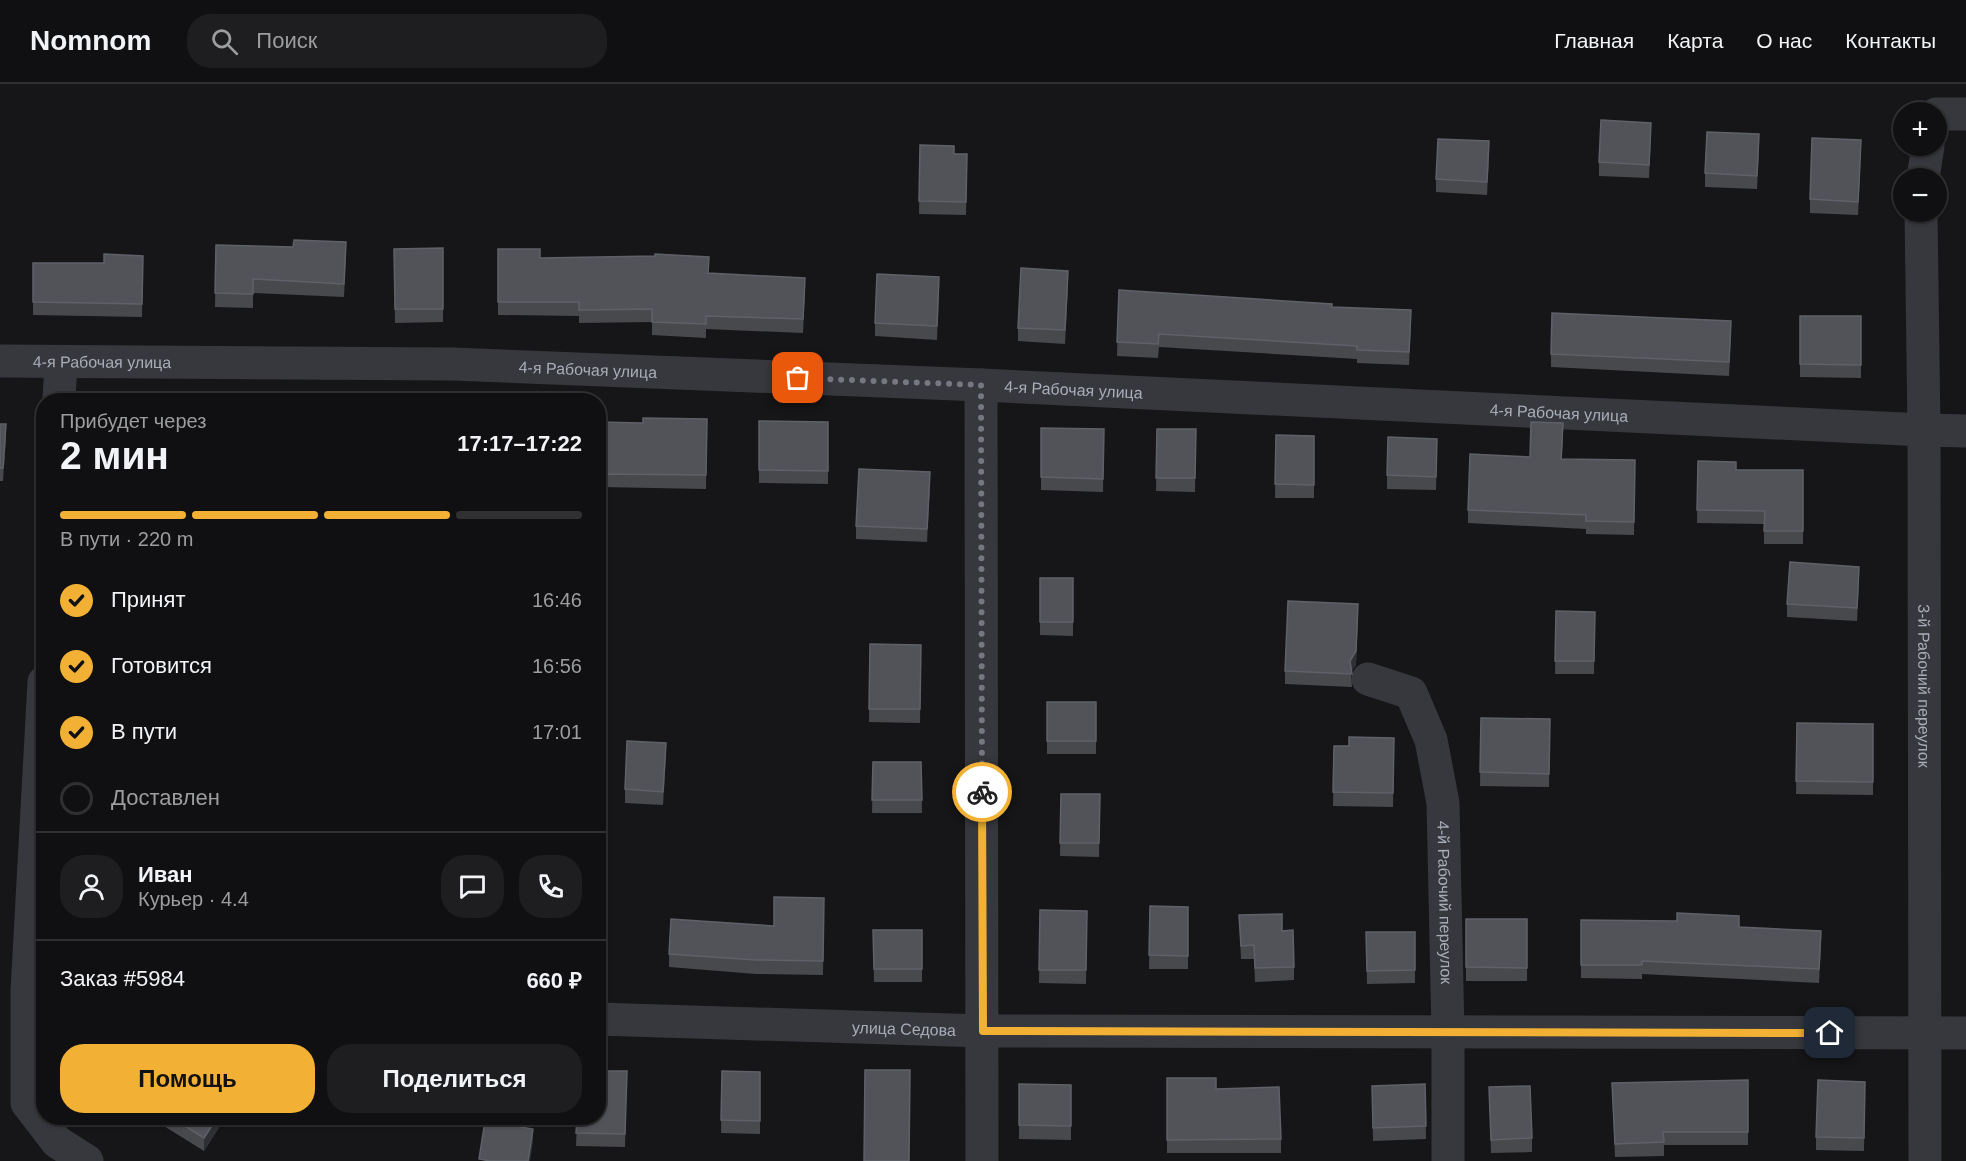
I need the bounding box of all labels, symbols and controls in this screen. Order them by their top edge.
search box [187,14,607,68]
text: Nomnom [30,25,151,56]
icon: search [208,25,241,58]
text: Поиск [256,28,317,53]
text: Главная [1554,29,1634,52]
text: Карта [1667,29,1723,52]
text: О нас [1756,29,1812,52]
text: Контакты [1845,29,1936,52]
map controls [1893,102,1947,222]
button: + [1893,102,1947,156]
button: − [1893,168,1947,222]
pin [772,352,823,403]
street label: 4-я Рабочая улица [33,353,171,371]
street label: 4-я Рабочая улица [518,358,658,381]
icon: bag [781,361,814,394]
street label: 4-я Рабочая улица [1004,378,1143,401]
street label: 4-я Рабочая улица [1489,401,1629,424]
text: Прибудет через [60,410,206,432]
text: 17:17–17:22 [457,431,582,456]
text: 2 мин [60,434,169,477]
text: В пути · 220 m [60,528,193,550]
icon: check [60,584,93,617]
text: Принят [111,587,185,612]
text: 16:46 [532,589,582,611]
street label: 3-й Рабочий переулок [1916,604,1933,769]
icon: check [60,650,93,683]
text: Готовится [111,653,212,678]
text: 16:56 [532,655,582,677]
icon: check [60,716,93,749]
text: В пути [111,719,177,744]
text: 17:01 [532,721,582,743]
courier [952,762,1012,822]
icon: bike [966,776,999,809]
text: Доставлен [111,785,220,810]
street label: 4-й Рабочий переулок [1435,821,1455,985]
button: person [60,855,123,918]
button: chat [441,855,504,918]
button: phone [519,855,582,918]
text: Иван [138,862,193,887]
text: Курьер · 4.4 [138,888,249,910]
text: Заказ #5984 [60,966,185,991]
text: 660 ₽ [526,968,582,993]
pin [1804,1007,1855,1058]
icon: home [1813,1016,1846,1049]
street label: улица Седова [852,1018,956,1039]
button: Помощь [60,1044,315,1113]
button: Поделиться [327,1044,582,1113]

